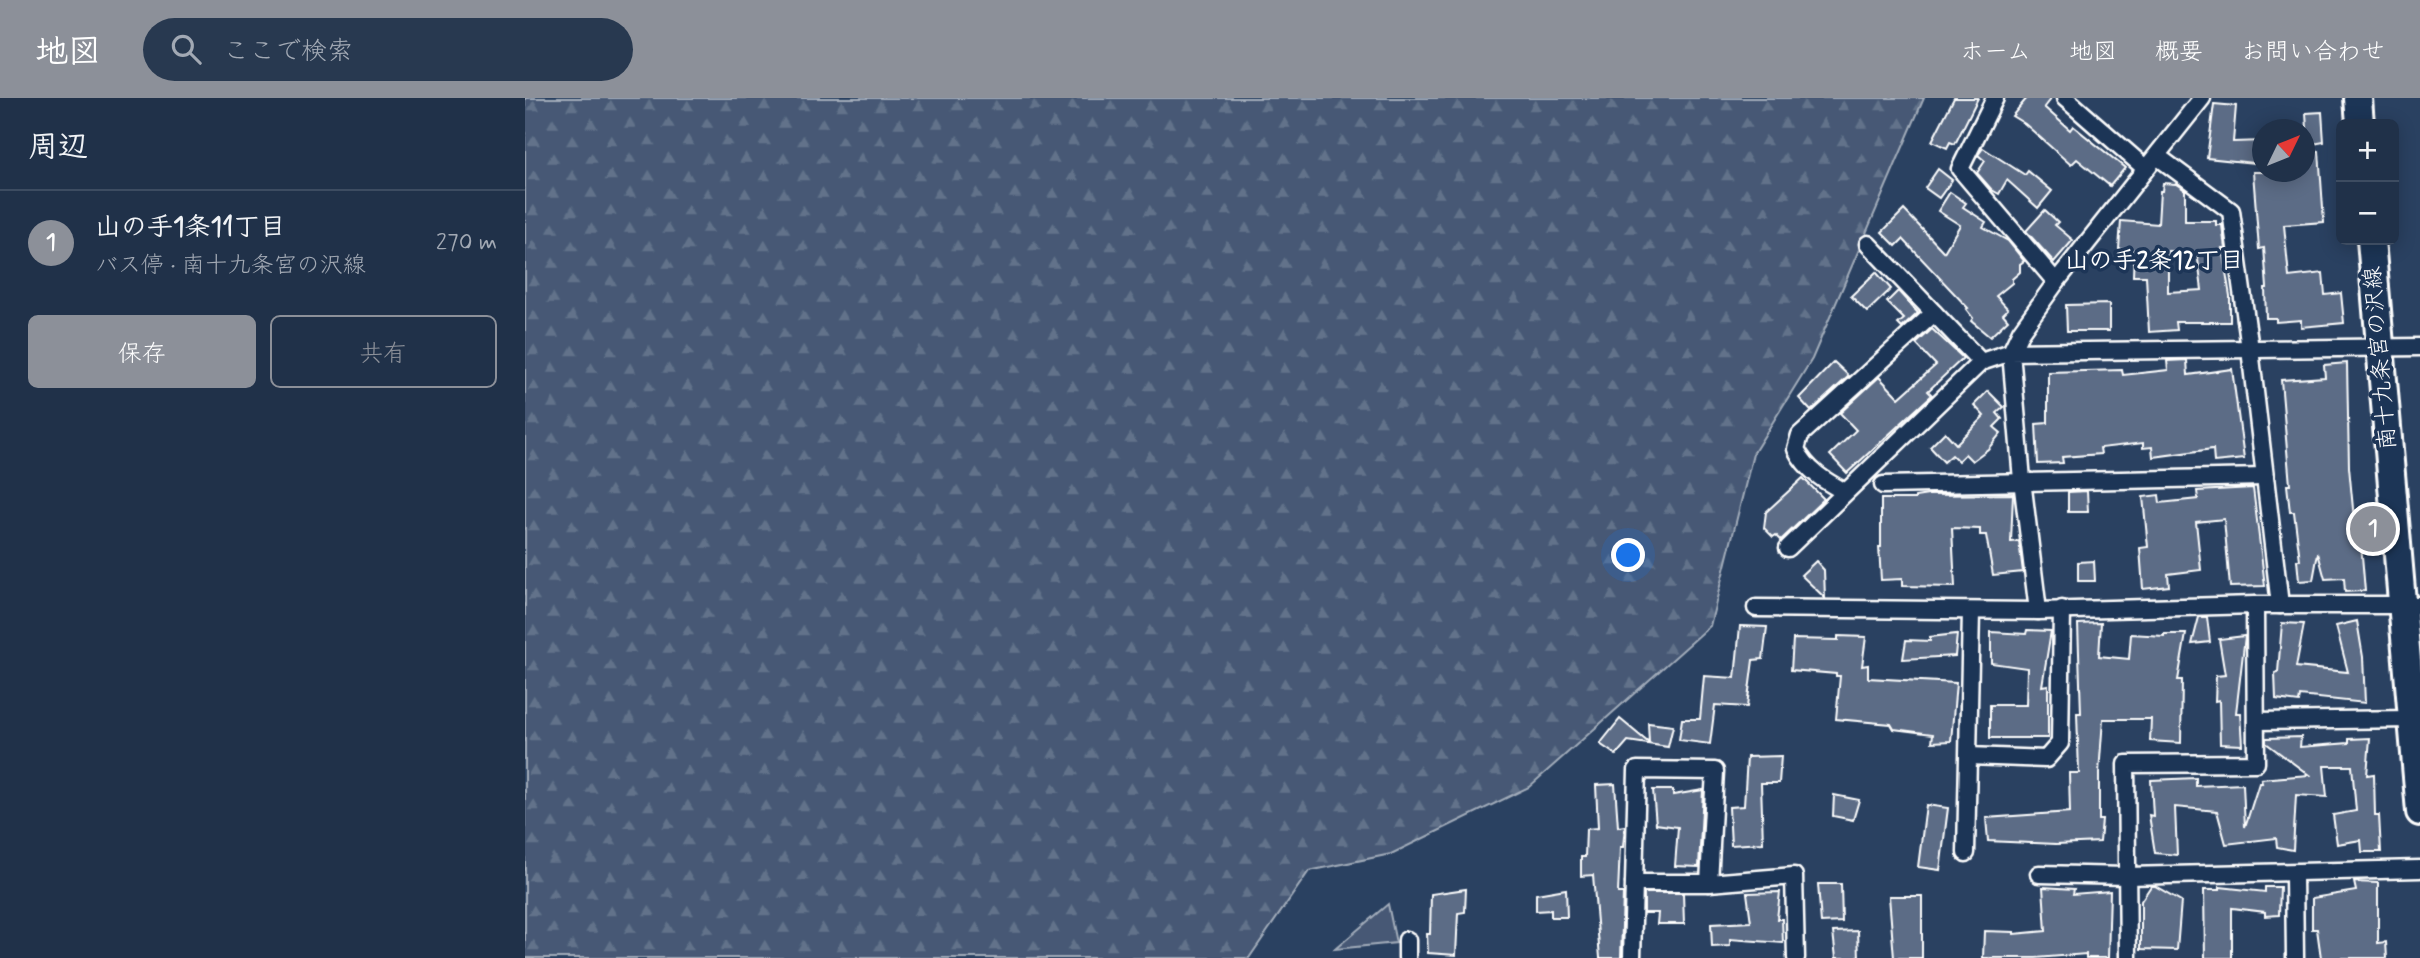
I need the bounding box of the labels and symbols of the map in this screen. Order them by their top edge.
north arrow [2252,119,2315,182]
district label: 山の手2条12丁目 [2064,246,2244,277]
street label: 南十九条宮の沢線 [2358,265,2404,451]
pin: 1 [2350,503,2396,555]
your location [1611,538,1645,572]

